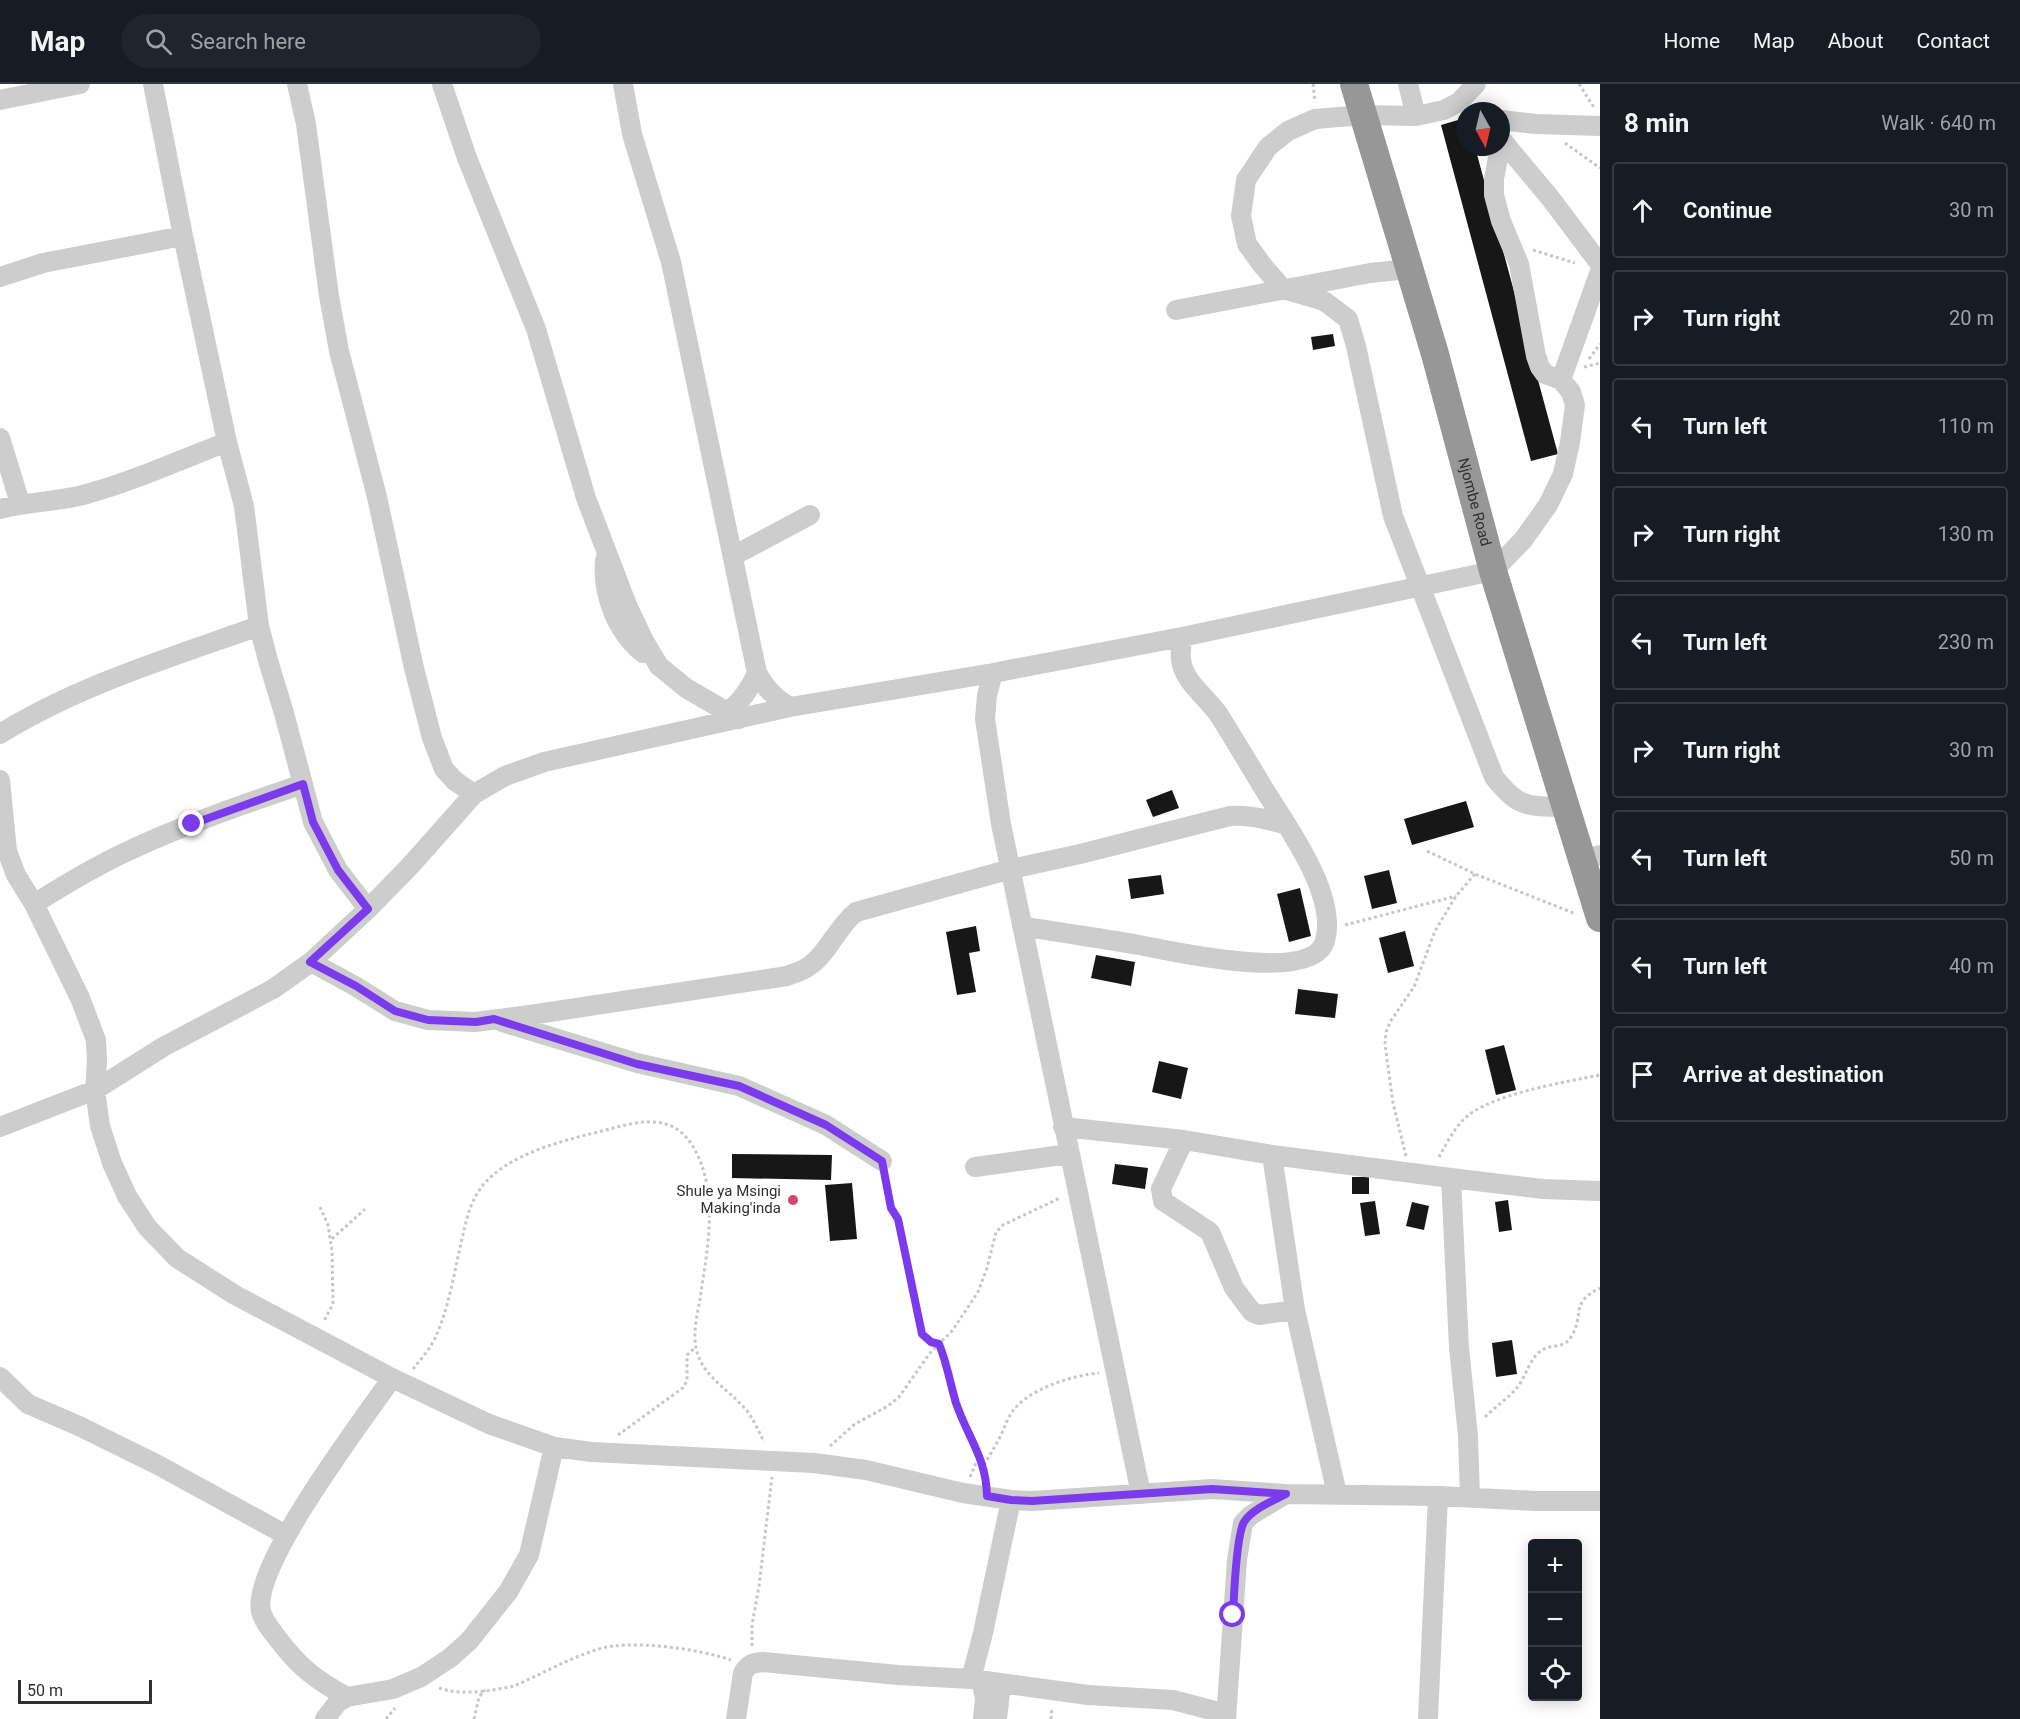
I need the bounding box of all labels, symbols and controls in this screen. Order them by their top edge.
search box [121,14,541,68]
text: Map [30,25,85,58]
icon: search [142,25,175,58]
text: Search here [190,29,306,54]
text: Home [1664,29,1720,53]
text: Map [1753,29,1795,53]
text: About [1828,29,1884,53]
text: Contact [1917,29,1990,53]
north arrow [1456,102,1510,156]
text: 8 min [1624,108,1689,138]
text: Walk · 640 m [1881,111,1996,135]
icon: ahead [1626,194,1659,227]
text: Continue [1683,198,1772,223]
text: 30 m [1949,198,1994,222]
icon: right [1626,302,1659,335]
text: Turn right [1683,306,1780,331]
text: 20 m [1949,306,1994,330]
icon: left [1626,410,1659,443]
text: Turn left [1683,414,1767,439]
text: 110 m [1938,414,1994,438]
street label: Njombe Road [1454,456,1495,548]
icon: right [1626,518,1659,551]
text: Turn right [1683,522,1780,547]
text: 130 m [1938,522,1994,546]
icon: left [1626,626,1659,659]
text: Turn left [1683,630,1767,655]
text: 230 m [1938,630,1994,654]
icon: right [1626,734,1659,767]
text: Turn right [1683,738,1780,763]
text: 30 m [1949,738,1994,762]
route end [178,810,204,836]
icon: left [1626,842,1659,875]
text: Turn left [1683,846,1767,871]
text: 50 m [1949,846,1994,870]
icon: left [1626,950,1659,983]
text: Turn left [1683,954,1767,979]
text: 40 m [1949,954,1994,978]
icon: arrive [1626,1058,1659,1091]
text: Arrive at destination [1683,1062,1884,1087]
place label: Shule ya Msingi Making'inda [677,1182,781,1217]
marker: Shule ya Msingi Making'inda [786,1193,800,1207]
map controls [1528,1539,1582,1701]
button: + [1528,1539,1582,1593]
button: − [1528,1593,1582,1647]
route start [1219,1601,1245,1627]
button: locate [1528,1647,1582,1701]
scale bar [18,1677,152,1704]
text: 50 m [27,1681,63,1700]

